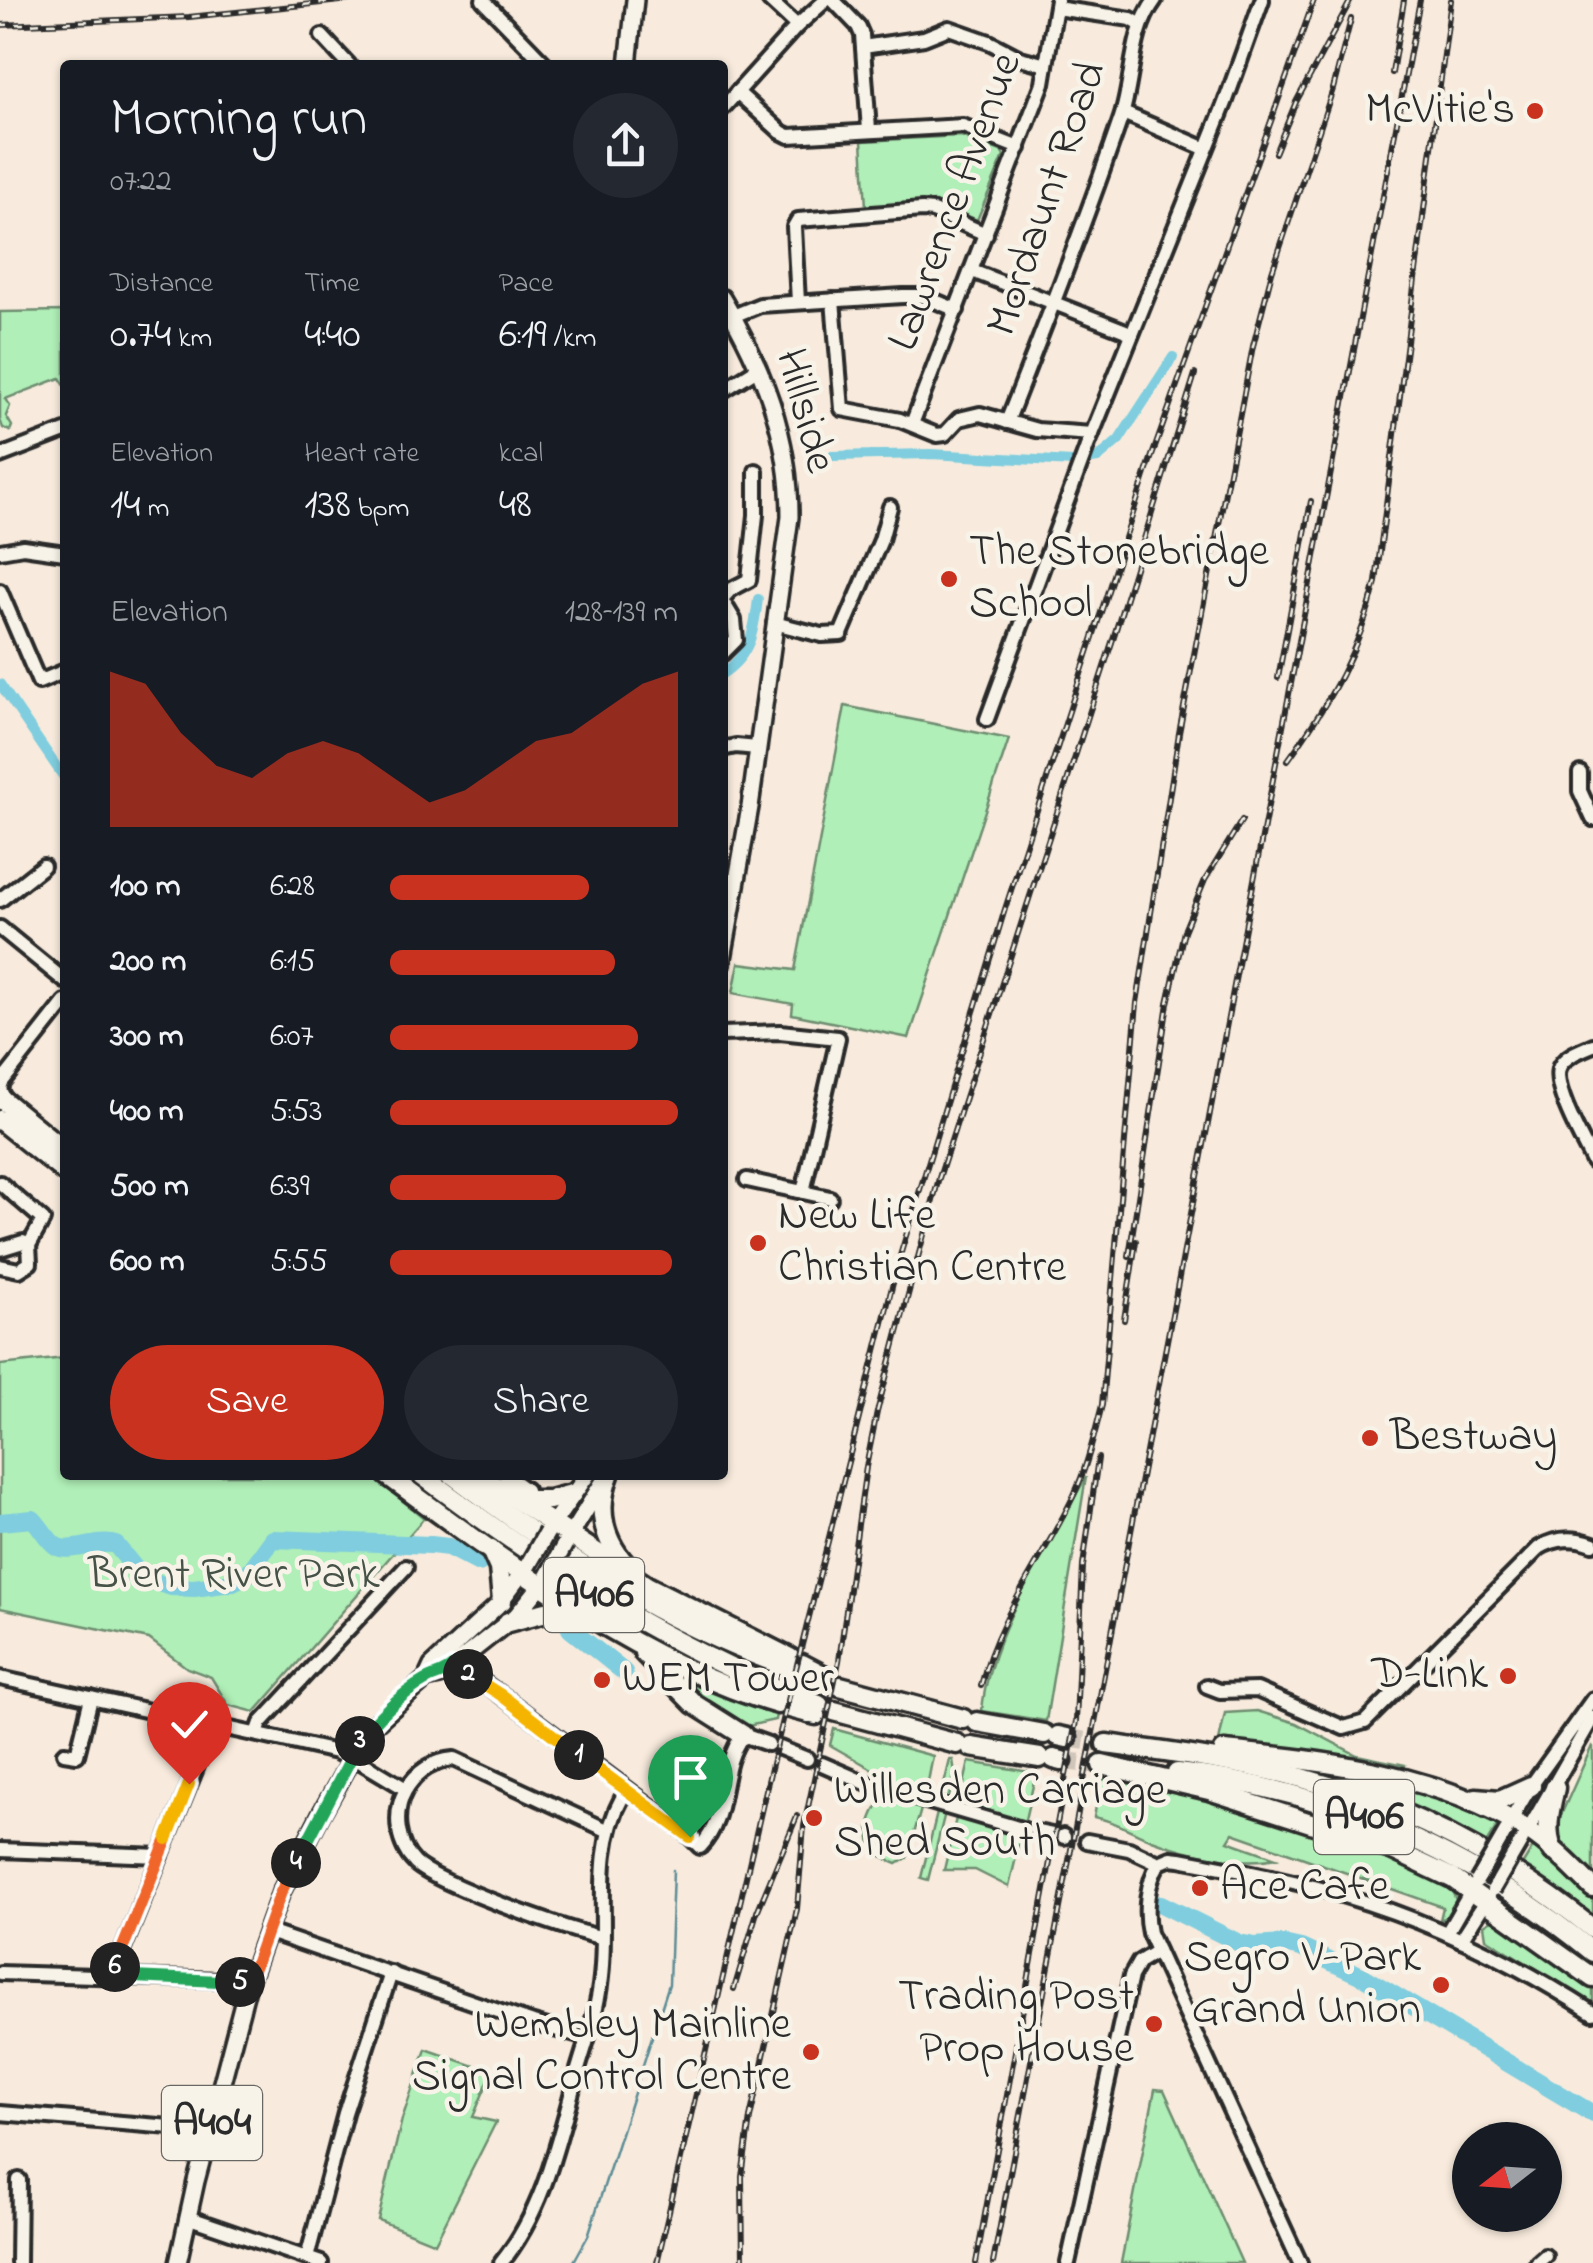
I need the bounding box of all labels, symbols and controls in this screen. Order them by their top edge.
street label: Lawrence Avenue [872,43,1041,360]
street label: Mordaunt Road [970,53,1126,345]
place label: McVitie's [1365,78,1515,144]
text: Morning run [110,81,367,161]
button: share [573,93,678,198]
marker: McVitie's [1524,100,1546,122]
text: 07:22 [110,159,172,206]
text: Distance [110,264,213,305]
text: Time [304,264,360,305]
text: Pace [499,264,553,305]
text: 0.74 [110,305,171,366]
text: 4:40 [304,305,361,366]
text: 6:19 [499,305,547,366]
text: km [171,319,212,360]
text: /km [547,319,596,360]
street label: Hillside [756,342,852,481]
text: Elevation [110,434,213,475]
text: Heart rate [304,434,419,475]
text: kcal [499,434,543,475]
text: 14 [110,475,141,536]
text: 138 [304,475,351,536]
text: 48 [499,475,532,536]
text: m [141,489,169,530]
text: bpm [351,489,410,530]
place label: The Stonebridge School [969,520,1270,638]
marker: The Stonebridge School [938,568,960,590]
text: Elevation [110,590,228,637]
text: 128–139 m [565,590,678,637]
text: 100 m [110,864,181,911]
text: 6:28 [270,864,315,911]
text: 200 m [110,939,186,986]
text: 6:15 [270,939,315,986]
text: 300 m [110,1014,184,1061]
text: 6:07 [270,1014,314,1061]
text: 400 m [110,1089,184,1136]
text: 5:53 [270,1089,323,1136]
text: 500 m [110,1164,189,1211]
text: 6:39 [270,1164,310,1211]
place label: New Life Christian Centre [778,1184,1067,1302]
marker: New Life Christian Centre [747,1232,769,1254]
text: 600 m [110,1239,185,1286]
text: 5:55 [270,1239,328,1286]
button: Save [110,1345,384,1460]
button: Share [404,1345,678,1460]
place label: Bestway [1389,1405,1557,1471]
marker: Bestway [1359,1427,1381,1449]
park label: Brent River Park [87,1543,380,1609]
road number: A406 [544,1558,644,1632]
place label: D-Link [1370,1643,1488,1709]
place label: WEM Tower [622,1647,834,1713]
pin: 2 [443,1649,493,1699]
text: 2 [461,1653,475,1694]
marker: D-Link [1497,1665,1519,1687]
marker: WEM Tower [591,1669,613,1691]
pin [147,1682,232,1785]
icon: check [162,1697,217,1752]
pin: 3 [335,1716,385,1766]
text: 3 [354,1720,366,1761]
pin: 1 [554,1730,604,1780]
text: 1 [575,1734,583,1775]
pin [648,1735,733,1838]
icon: arrive [663,1750,718,1805]
place label: Willesden Carriage Shed South [834,1759,1167,1877]
road number: A406 [1314,1780,1414,1854]
marker: Willesden Carriage Shed South [803,1807,825,1829]
pin: 4 [271,1838,321,1888]
text: 4 [290,1842,302,1883]
place label: Ace Cafe [1220,1855,1390,1921]
marker: Ace Cafe [1189,1877,1211,1899]
place label: Segro V-Park Grand Union [1184,1926,1421,2044]
pin: 6 [90,1942,140,1992]
text: 6 [109,1946,121,1987]
pin: 5 [215,1957,265,2007]
text: 5 [232,1961,248,2002]
place label: Trading Post Prop House [898,1965,1135,2083]
marker: Segro V-Park Grand Union [1430,1974,1452,1996]
place label: Wembley Mainline Signal Control Centre [412,1993,792,2112]
marker: Trading Post Prop House [1143,2013,1165,2035]
marker: Wembley Mainline Signal Control Centre [800,2041,822,2063]
road number: A404 [162,2086,262,2160]
north arrow [1452,2122,1562,2232]
map controls [1452,2122,1562,2232]

